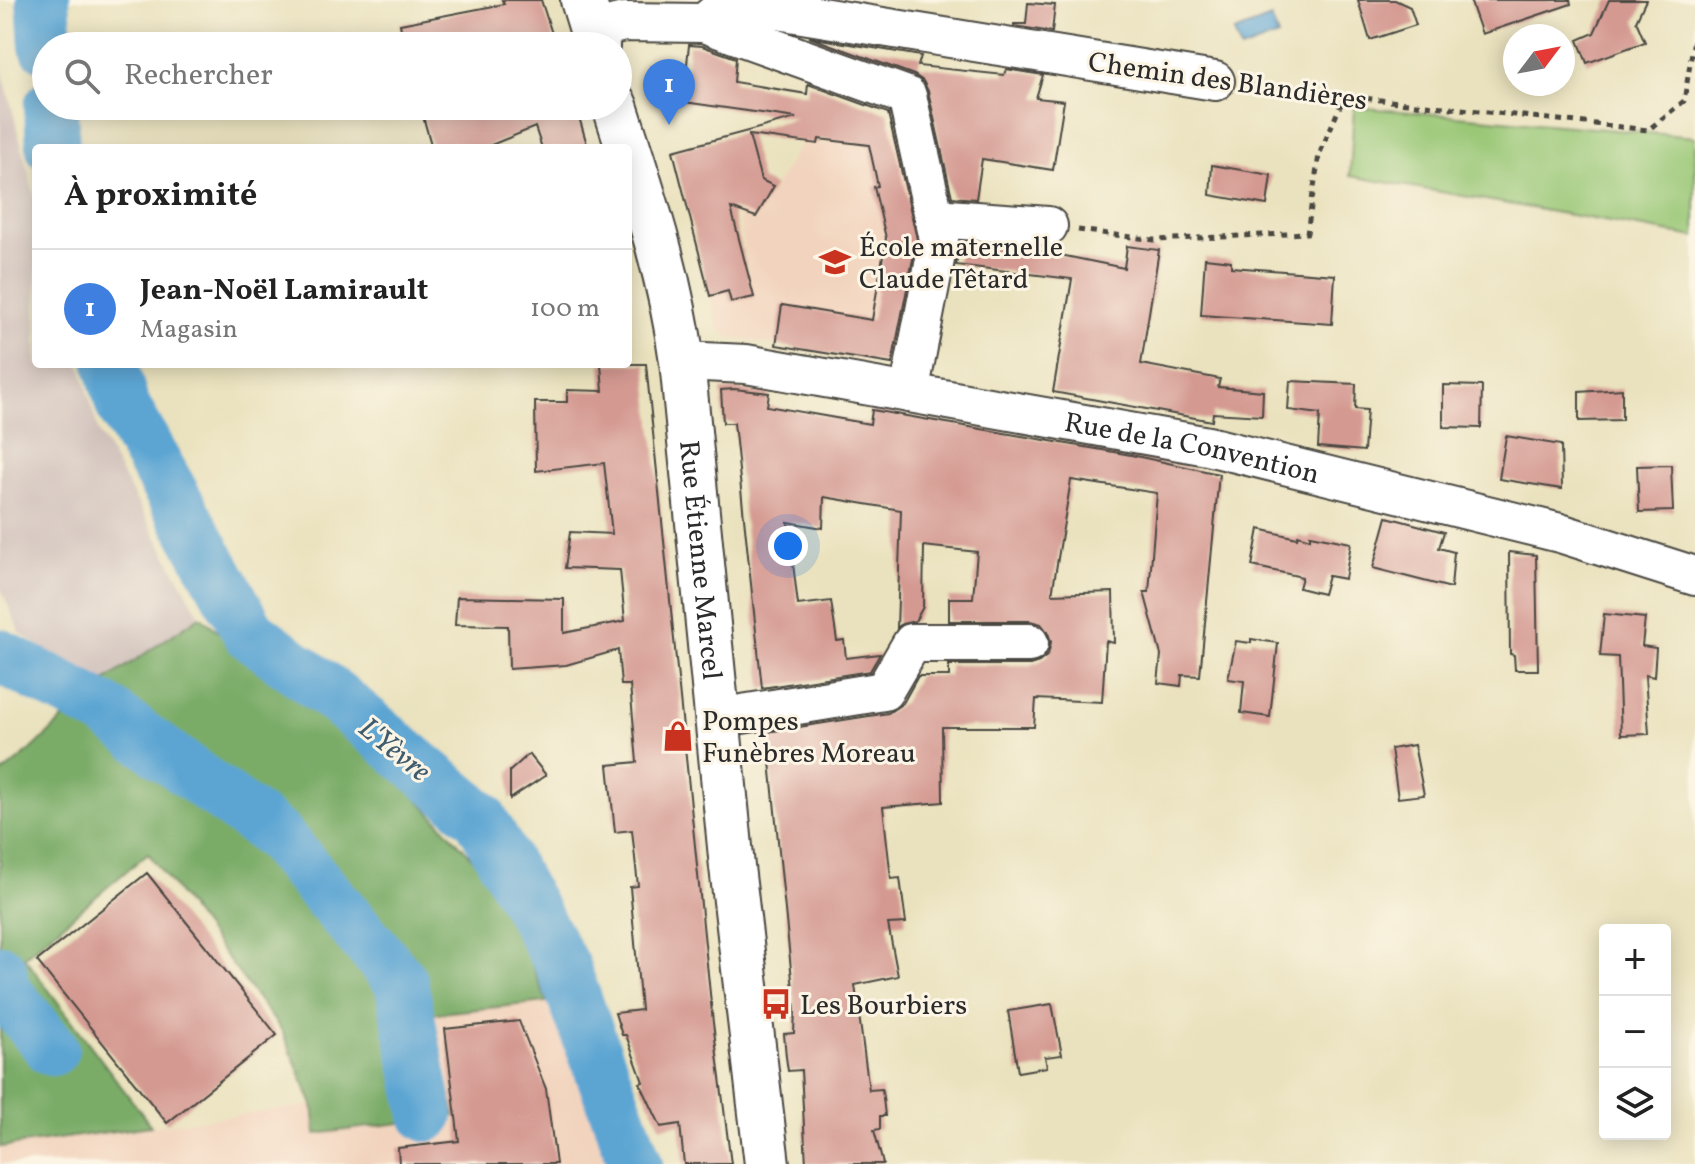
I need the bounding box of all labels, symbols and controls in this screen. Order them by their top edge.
north arrow [1503,24,1575,96]
search box [32,32,632,120]
street label: Chemin des Blandières [1086,44,1370,121]
icon: search [60,54,104,98]
text: Rechercher [124,55,273,97]
pin: 1 [643,59,695,125]
text: À proximité [64,173,257,220]
place label: École maternelle Claude Têtard [859,229,1063,300]
school or university icon: École maternelle Claude Têtard [818,245,852,279]
text: Jean-Noël Lamirault [140,270,428,312]
text: 1 [85,291,95,327]
text: 100 m [530,291,600,327]
text: Magasin [140,312,238,348]
street label: Rue de la Convention [1061,404,1323,495]
street label: Rue Étienne Marcel [668,439,730,682]
your location [768,526,808,566]
place label: Pompes Funèbres Moreau [702,703,916,774]
water label: L'Yèvre [349,708,439,793]
shop icon: Pompes Funèbres Moreau [661,719,695,753]
map controls [1599,924,1671,1140]
button: + [1599,924,1671,996]
bus stop icon: Les Bourbiers [759,987,793,1021]
place label: Les Bourbiers [800,987,967,1026]
button: − [1599,996,1671,1068]
button: layers [1599,1068,1671,1140]

